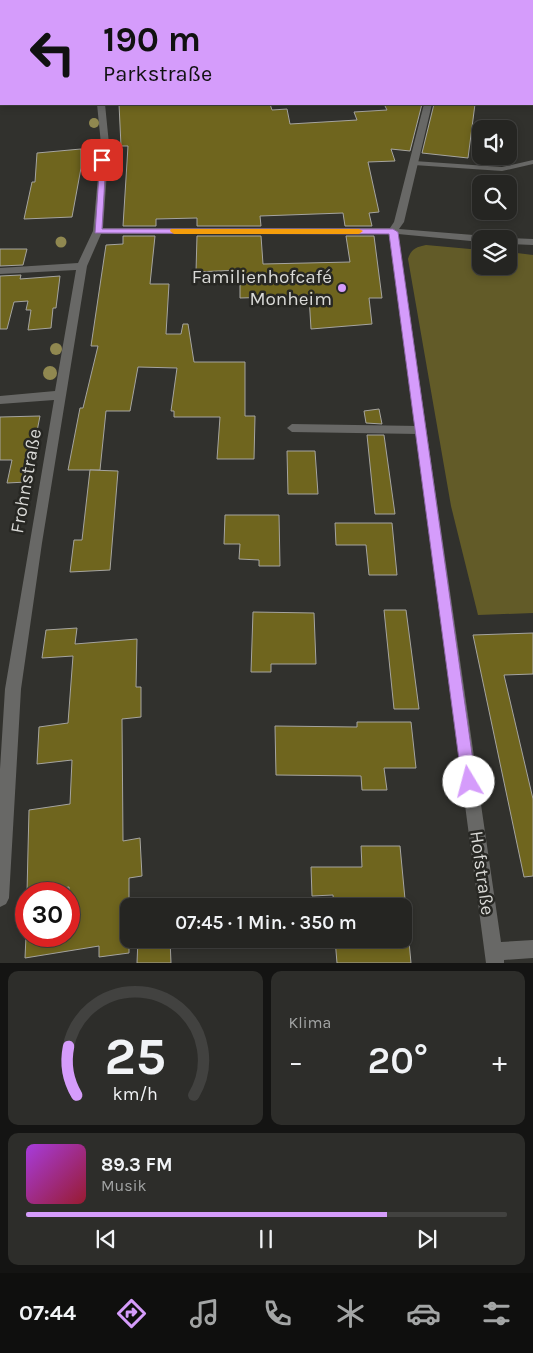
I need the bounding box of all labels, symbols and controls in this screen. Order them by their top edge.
text: 190 m [103,19,201,60]
icon: left [20,20,85,85]
text: Parkstraße [103,61,212,87]
map controls [472,120,517,275]
button: sound [472,120,517,165]
pin [81,139,123,181]
icon: arrive [88,146,116,174]
button: search [472,175,517,220]
button: layers [472,230,517,275]
place label: Familienhofcafé Monheim [192,266,332,310]
marker: Familienhofcafé Monheim [336,282,348,294]
street label: Frohnstraße [6,427,46,535]
position arrow [442,755,494,807]
street label: Hofstraße [465,829,499,917]
speed limit sign: 30 [15,882,80,947]
text: 07:45 · 1 Min. · 350 m [175,912,357,934]
text: Klima [289,1013,331,1032]
text: 25 [104,1026,166,1087]
text: 20° [367,1038,428,1083]
text: − [289,1045,303,1078]
text: + [492,1045,507,1078]
text: km/h [113,1084,158,1105]
text: 89.3 FM [101,1154,173,1176]
text: Musik [101,1176,146,1195]
icon: previous [92,1225,120,1253]
icon: pause [252,1225,280,1253]
icon: next [413,1225,441,1253]
icon: directions [114,1296,149,1331]
icon: music [187,1296,222,1331]
icon: phone [260,1296,295,1331]
icon: climate [333,1296,368,1331]
icon: car [406,1296,441,1331]
icon: filters [479,1296,514,1331]
text: 07:44 [19,1300,76,1326]

